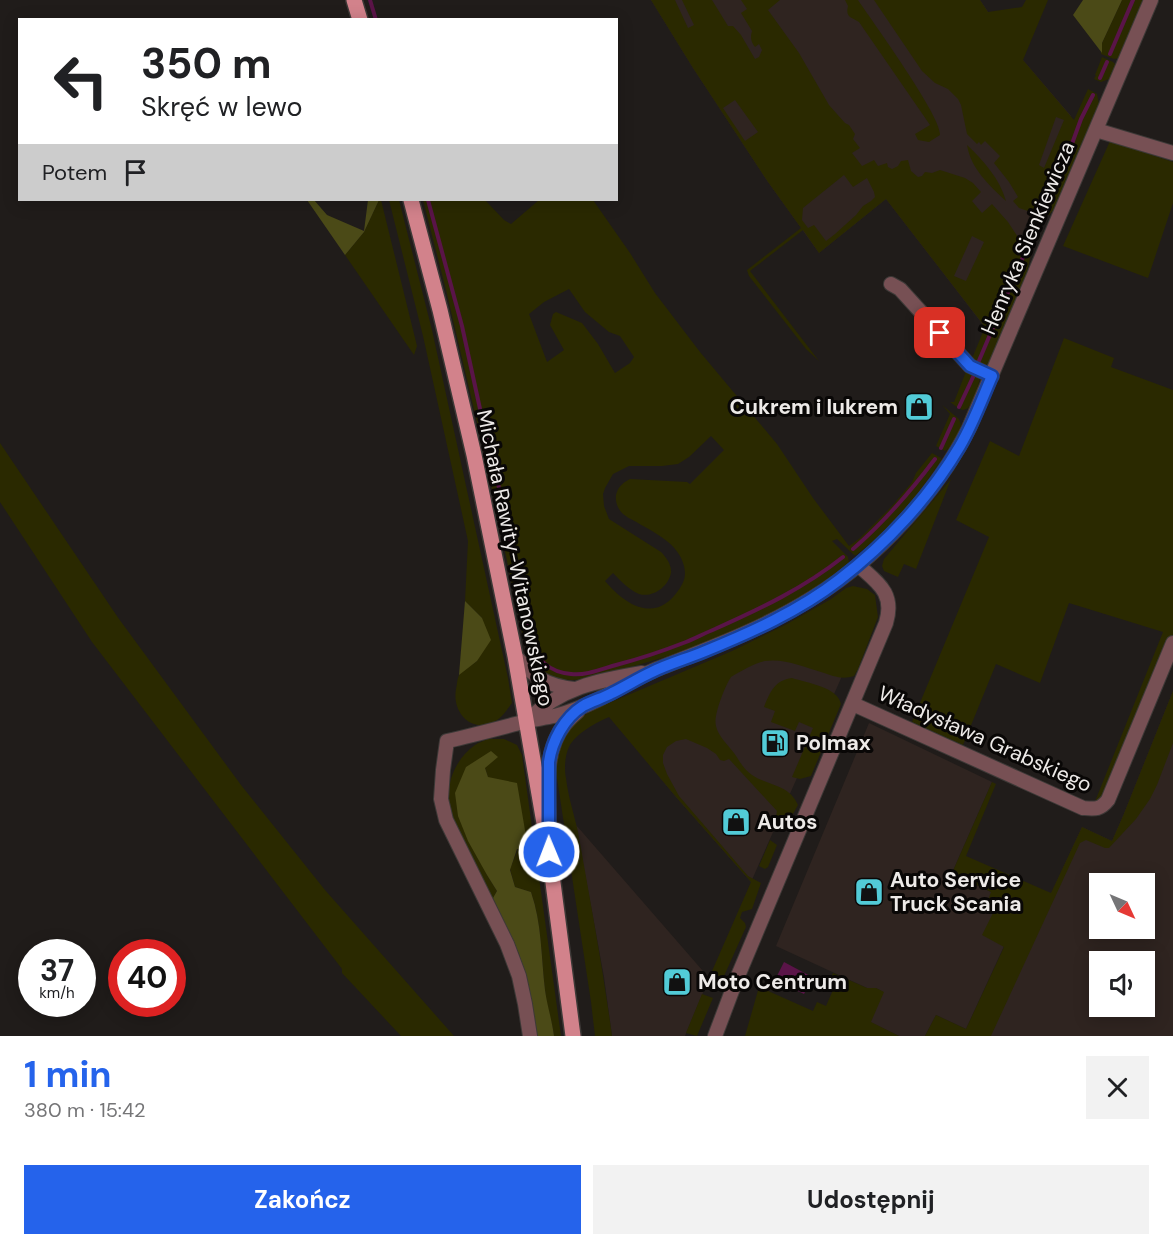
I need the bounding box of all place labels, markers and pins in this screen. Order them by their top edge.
pin [914,307,965,358]
shop icon: Cukrem i lukrem [903,391,935,423]
place label: Cukrem i lukrem [729,393,898,421]
fuel station icon: Polmax [759,727,791,759]
place label: Polmax [796,729,871,757]
shop icon: Autos [720,806,752,838]
place label: Autos [757,808,817,836]
place label: Auto Service Truck Scania [890,866,1022,918]
shop icon: Auto Service Truck Scania [853,876,885,908]
shop icon: Moto Centrum [661,966,693,998]
place label: Moto Centrum [698,968,847,996]

